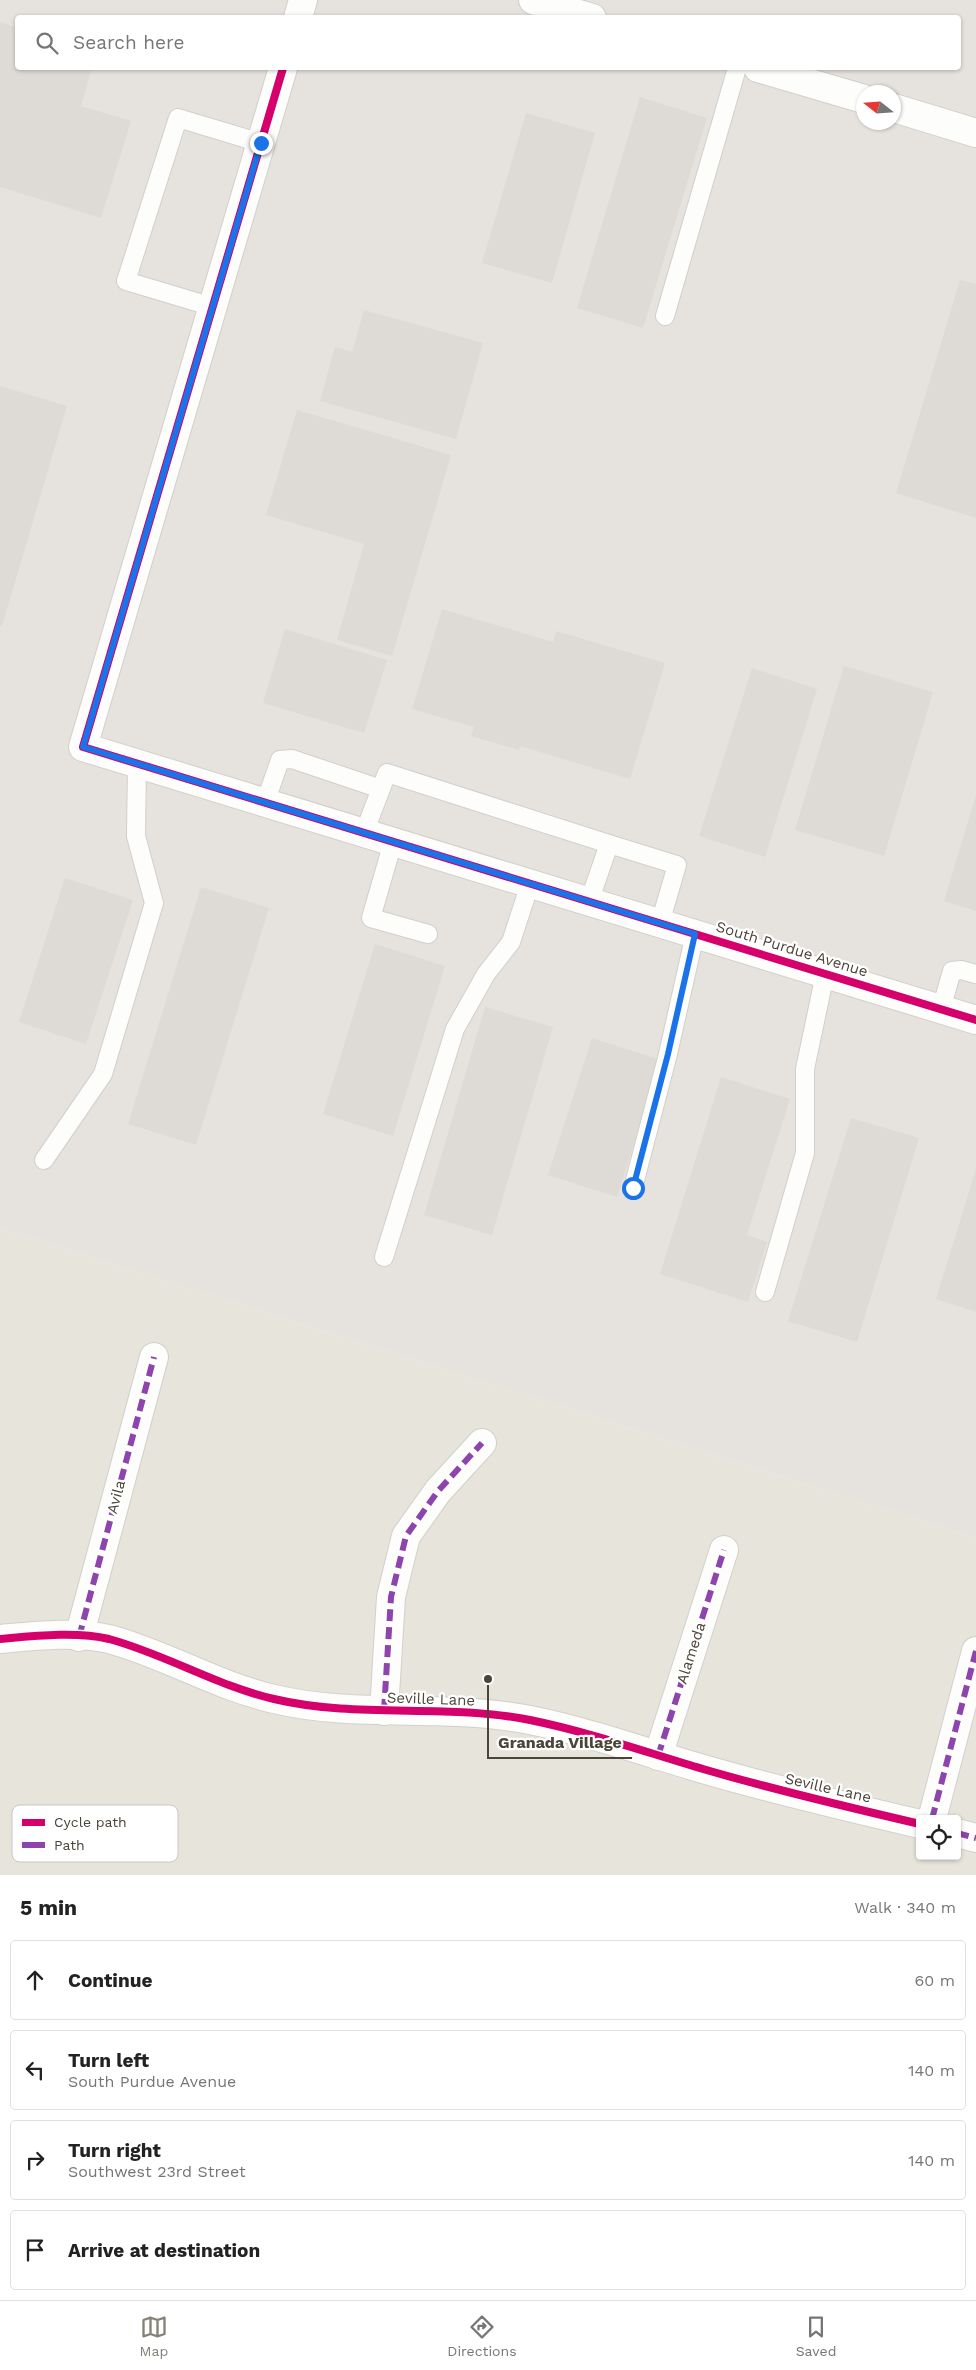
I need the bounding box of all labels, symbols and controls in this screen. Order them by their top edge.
search box [15,15,961,70]
icon: search [33,29,61,57]
text: Search here [73,31,184,54]
north arrow [856,85,901,130]
route end [250,132,273,155]
street label: South Purdue Avenue [714,917,870,981]
route start [622,1177,645,1200]
street label: Avila [103,1478,129,1516]
street label: Alameda [673,1619,710,1686]
street label: Seville Lane [387,1688,475,1710]
callout: Granada Village [488,1727,632,1758]
text: Granada Village [498,1733,622,1752]
street label: Seville Lane [783,1769,873,1807]
legend [12,1805,178,1862]
text: Cycle path [54,1814,127,1830]
map controls [916,1815,961,1860]
button: locate [916,1815,961,1860]
text: Path [54,1837,85,1853]
text: 5 min [20,1895,77,1920]
text: Walk · 340 m [854,1898,956,1917]
icon: ahead [21,1966,49,1994]
text: Continue [68,1969,152,1992]
text: 60 m [915,1971,955,1990]
text: Turn left [68,2049,149,2072]
icon: left [21,2056,49,2084]
text: 140 m [908,2061,955,2080]
text: South Purdue Avenue [68,2072,236,2091]
text: Turn right [68,2139,161,2162]
icon: right [21,2146,49,2174]
text: 140 m [908,2151,955,2170]
text: Southwest 23rd Street [68,2162,246,2181]
icon: arrive [21,2236,49,2264]
text: Arrive at destination [68,2239,260,2262]
tab: Map [140,2313,168,2359]
tab: Directions [447,2313,517,2359]
tab: Saved [796,2313,836,2359]

